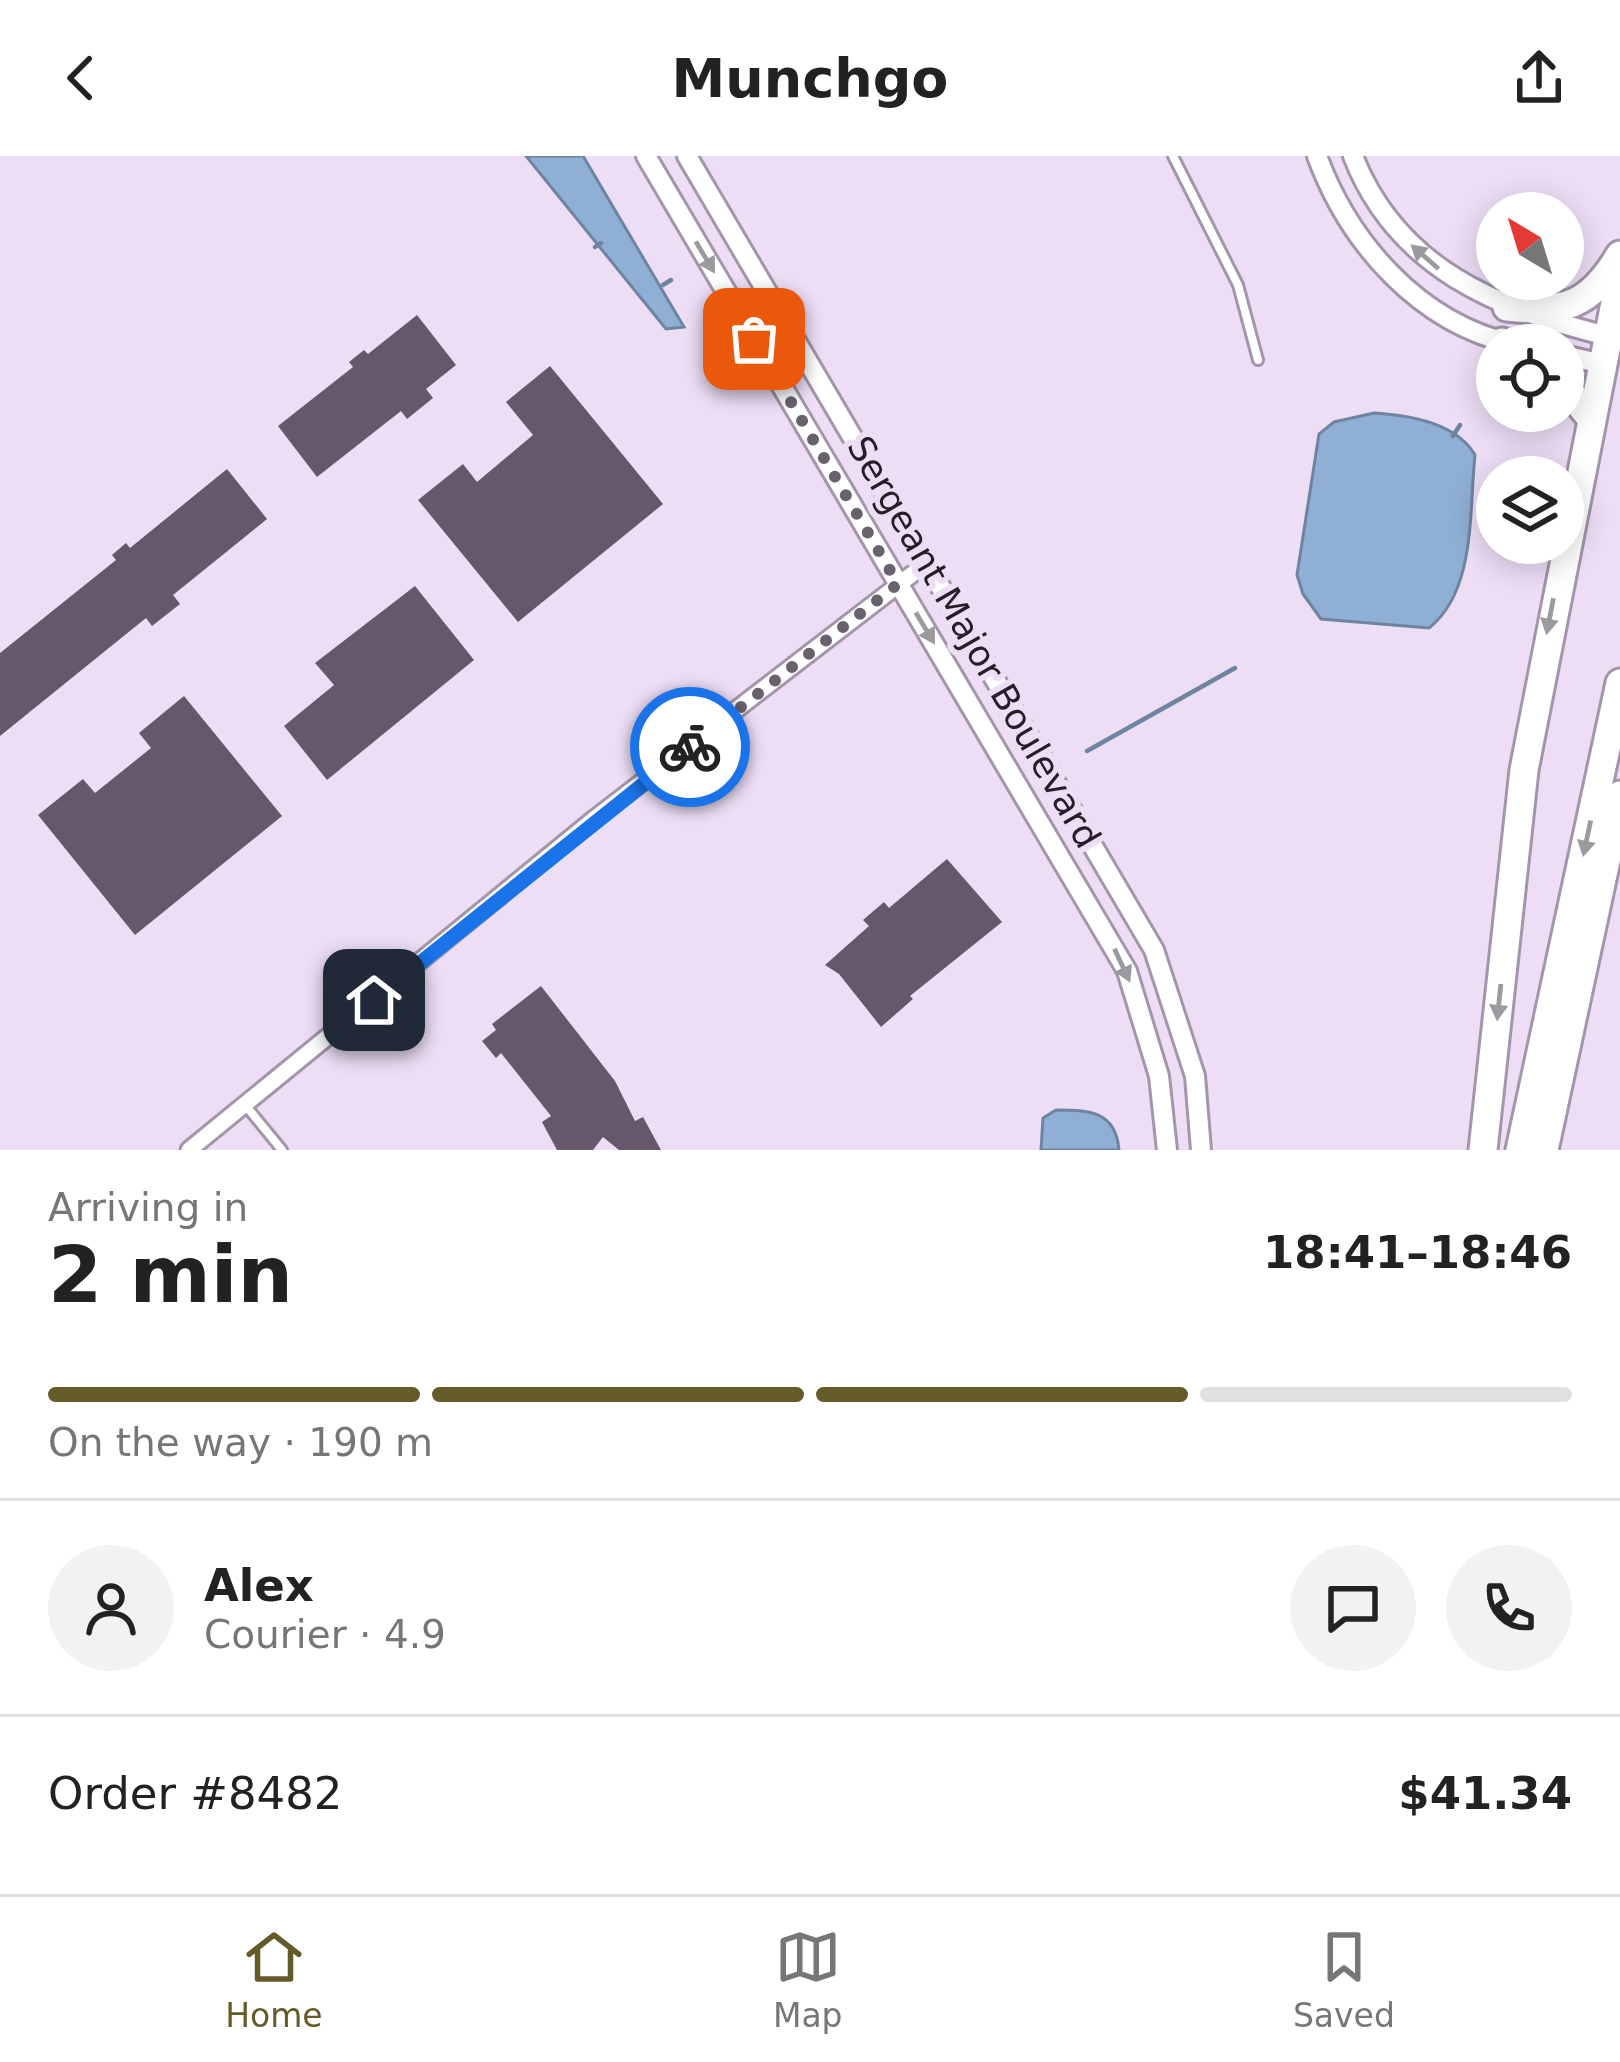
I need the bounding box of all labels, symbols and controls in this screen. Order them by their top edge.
icon: back [48,45,114,111]
icon: share [1506,45,1572,111]
text: Munchgo [672,47,948,110]
north arrow [1476,192,1584,300]
map controls [1476,192,1584,564]
one-way arrow [694,240,715,274]
one-way arrow [1410,244,1440,271]
pin [703,288,805,390]
icon: bag [721,306,787,372]
button: locate [1476,324,1584,432]
street label: Sergeant Major Boulevard [839,429,1109,855]
button: layers [1476,456,1584,564]
one-way arrow [1540,597,1559,635]
one-way arrow [913,612,935,645]
courier [630,687,750,807]
icon: bike [657,714,723,780]
one-way arrow [1577,820,1596,858]
one-way arrow [1112,948,1132,983]
pin [323,949,425,1051]
icon: home [341,967,407,1033]
one-way arrow [1489,984,1508,1021]
text: Arriving in [48,1185,248,1230]
text: 18:41–18:46 [1263,1226,1572,1279]
text: 2 min [48,1230,293,1320]
text: On the way · 190 m [48,1420,433,1465]
button: person [48,1545,174,1671]
button: chat [1290,1545,1416,1671]
button: phone [1446,1545,1572,1671]
text: Alex [204,1559,314,1612]
text: Courier · 4.9 [204,1612,446,1657]
text: Order #8482 [48,1767,342,1820]
text: $41.34 [1398,1767,1572,1820]
tab: Home [225,1924,323,2035]
tab: Map [773,1924,843,2035]
tab: Saved [1293,1924,1395,2035]

